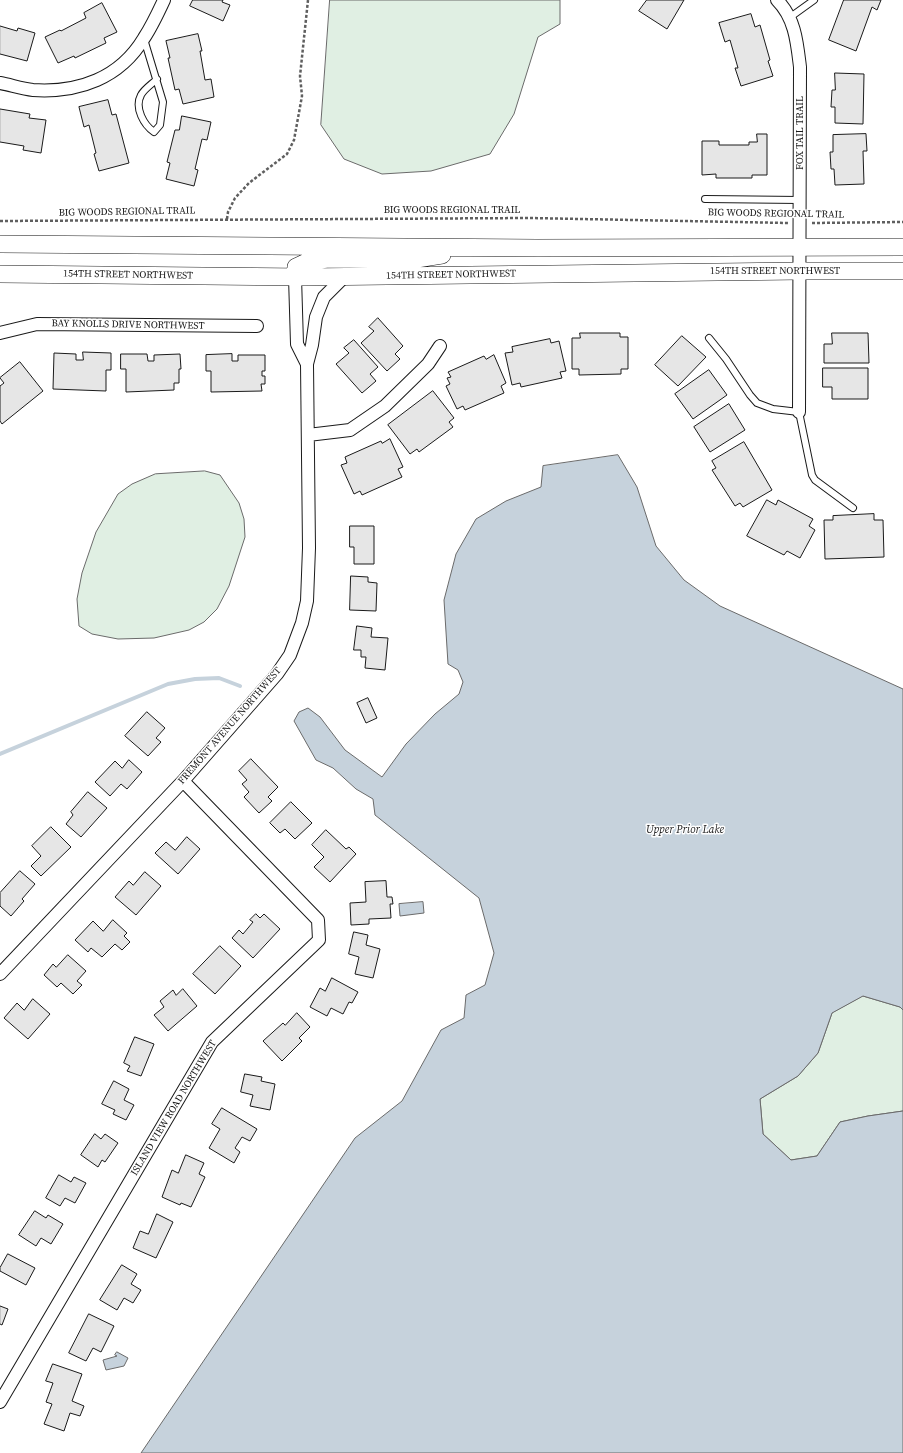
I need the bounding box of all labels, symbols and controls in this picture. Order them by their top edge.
street label: FOX TAIL TRAIL [794,96,806,170]
street label: BIG WOODS REGIONAL TRAIL [384,204,520,216]
street label: BIG WOODS REGIONAL TRAIL [59,205,195,219]
street label: BIG WOODS REGIONAL TRAIL [708,207,844,221]
street label: 154TH STREET NORTHWEST [710,265,840,277]
street label: 154TH STREET NORTHWEST [63,268,193,282]
street label: 154TH STREET NORTHWEST [386,268,516,282]
street label: BAY KNOLLS DRIVE NORTHWEST [51,318,205,332]
street label: FREMONT AVENUE NORTHWEST [176,665,284,787]
water label: Upper Prior Lake [646,823,724,837]
street label: ISLAND VIEW ROAD NORTHWEST [129,1038,219,1178]

